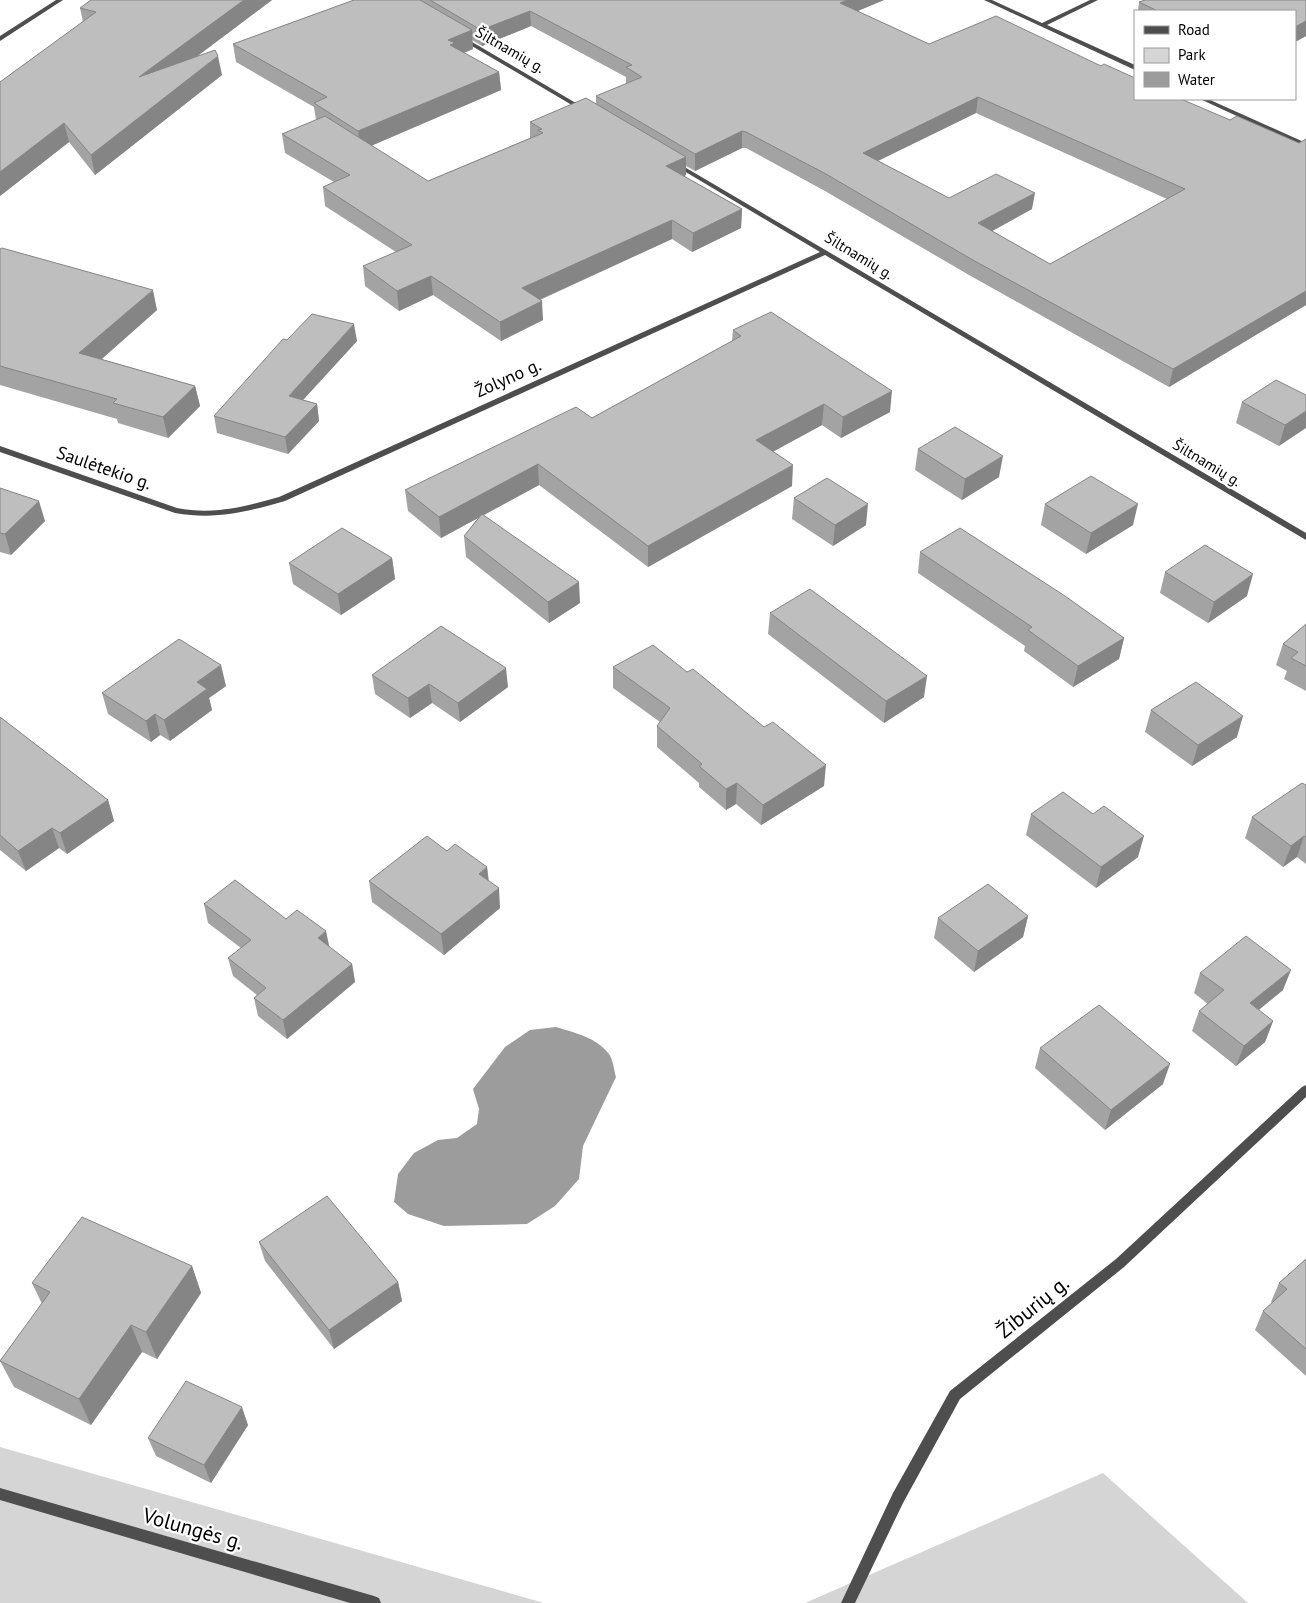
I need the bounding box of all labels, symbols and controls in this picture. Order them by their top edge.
legend [1134,10,1296,100]
text: Road [1178,20,1210,39]
street label: Šiltnamių g. [472,22,548,77]
text: Park [1178,45,1206,64]
text: Water [1178,70,1215,89]
street label: Šiltnamių g. [822,228,897,283]
street label: Žolyno g. [471,353,544,402]
street label: Šiltnamių g. [1170,435,1245,490]
street label: Saulėtekio g. [54,441,155,495]
street label: Žiburių g. [991,1269,1074,1344]
street label: Volungės g. [139,1501,246,1556]

